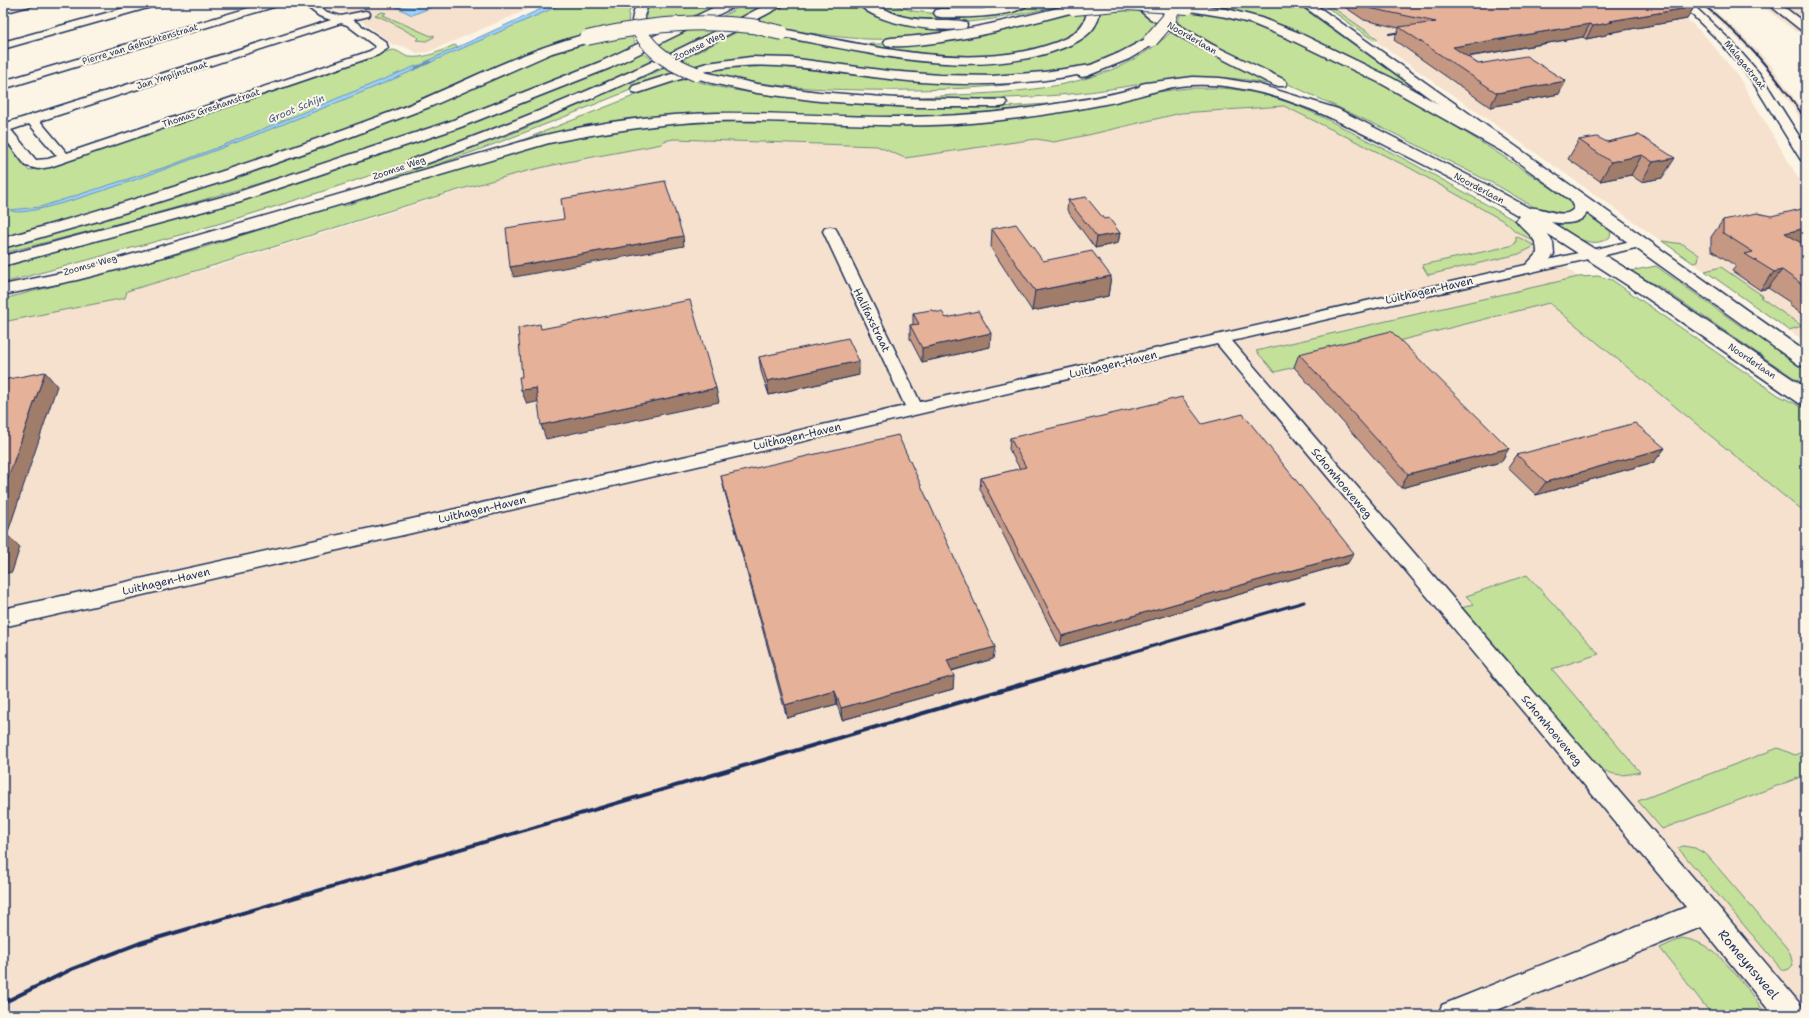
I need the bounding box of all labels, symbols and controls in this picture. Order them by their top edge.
street label: Noorderlaan [1165,19,1219,57]
street label: Pierre van Gehuchtenstraat [81,21,199,67]
street label: Zoomse Weg [672,28,727,63]
street label: Malagastraat [1721,38,1769,92]
street label: Jan Ympijnstraat [135,58,209,92]
street label: Thomas Greshamstraat [161,86,261,130]
water label: Groot Schijn [266,91,326,126]
street label: Zoomse Weg [371,153,427,183]
street label: Noorderlaan [1452,170,1507,207]
street label: Zoomse Weg [62,252,119,278]
street label: Luithagen-Haven [1384,273,1475,308]
street label: Halifaxstraat [850,286,894,355]
street label: Noorderlaan [1726,341,1779,382]
street label: Luithagen-Haven [1068,347,1159,382]
street label: Luithagen-Haven [752,419,843,454]
street label: Schomhoeveweg [1308,445,1376,522]
street label: Luithagen-Haven [437,492,528,527]
street label: Luithagen-Haven [121,564,212,599]
street label: Schomhoeveweg [1518,692,1586,769]
street label: Romeynsweel [1715,926,1783,1003]

